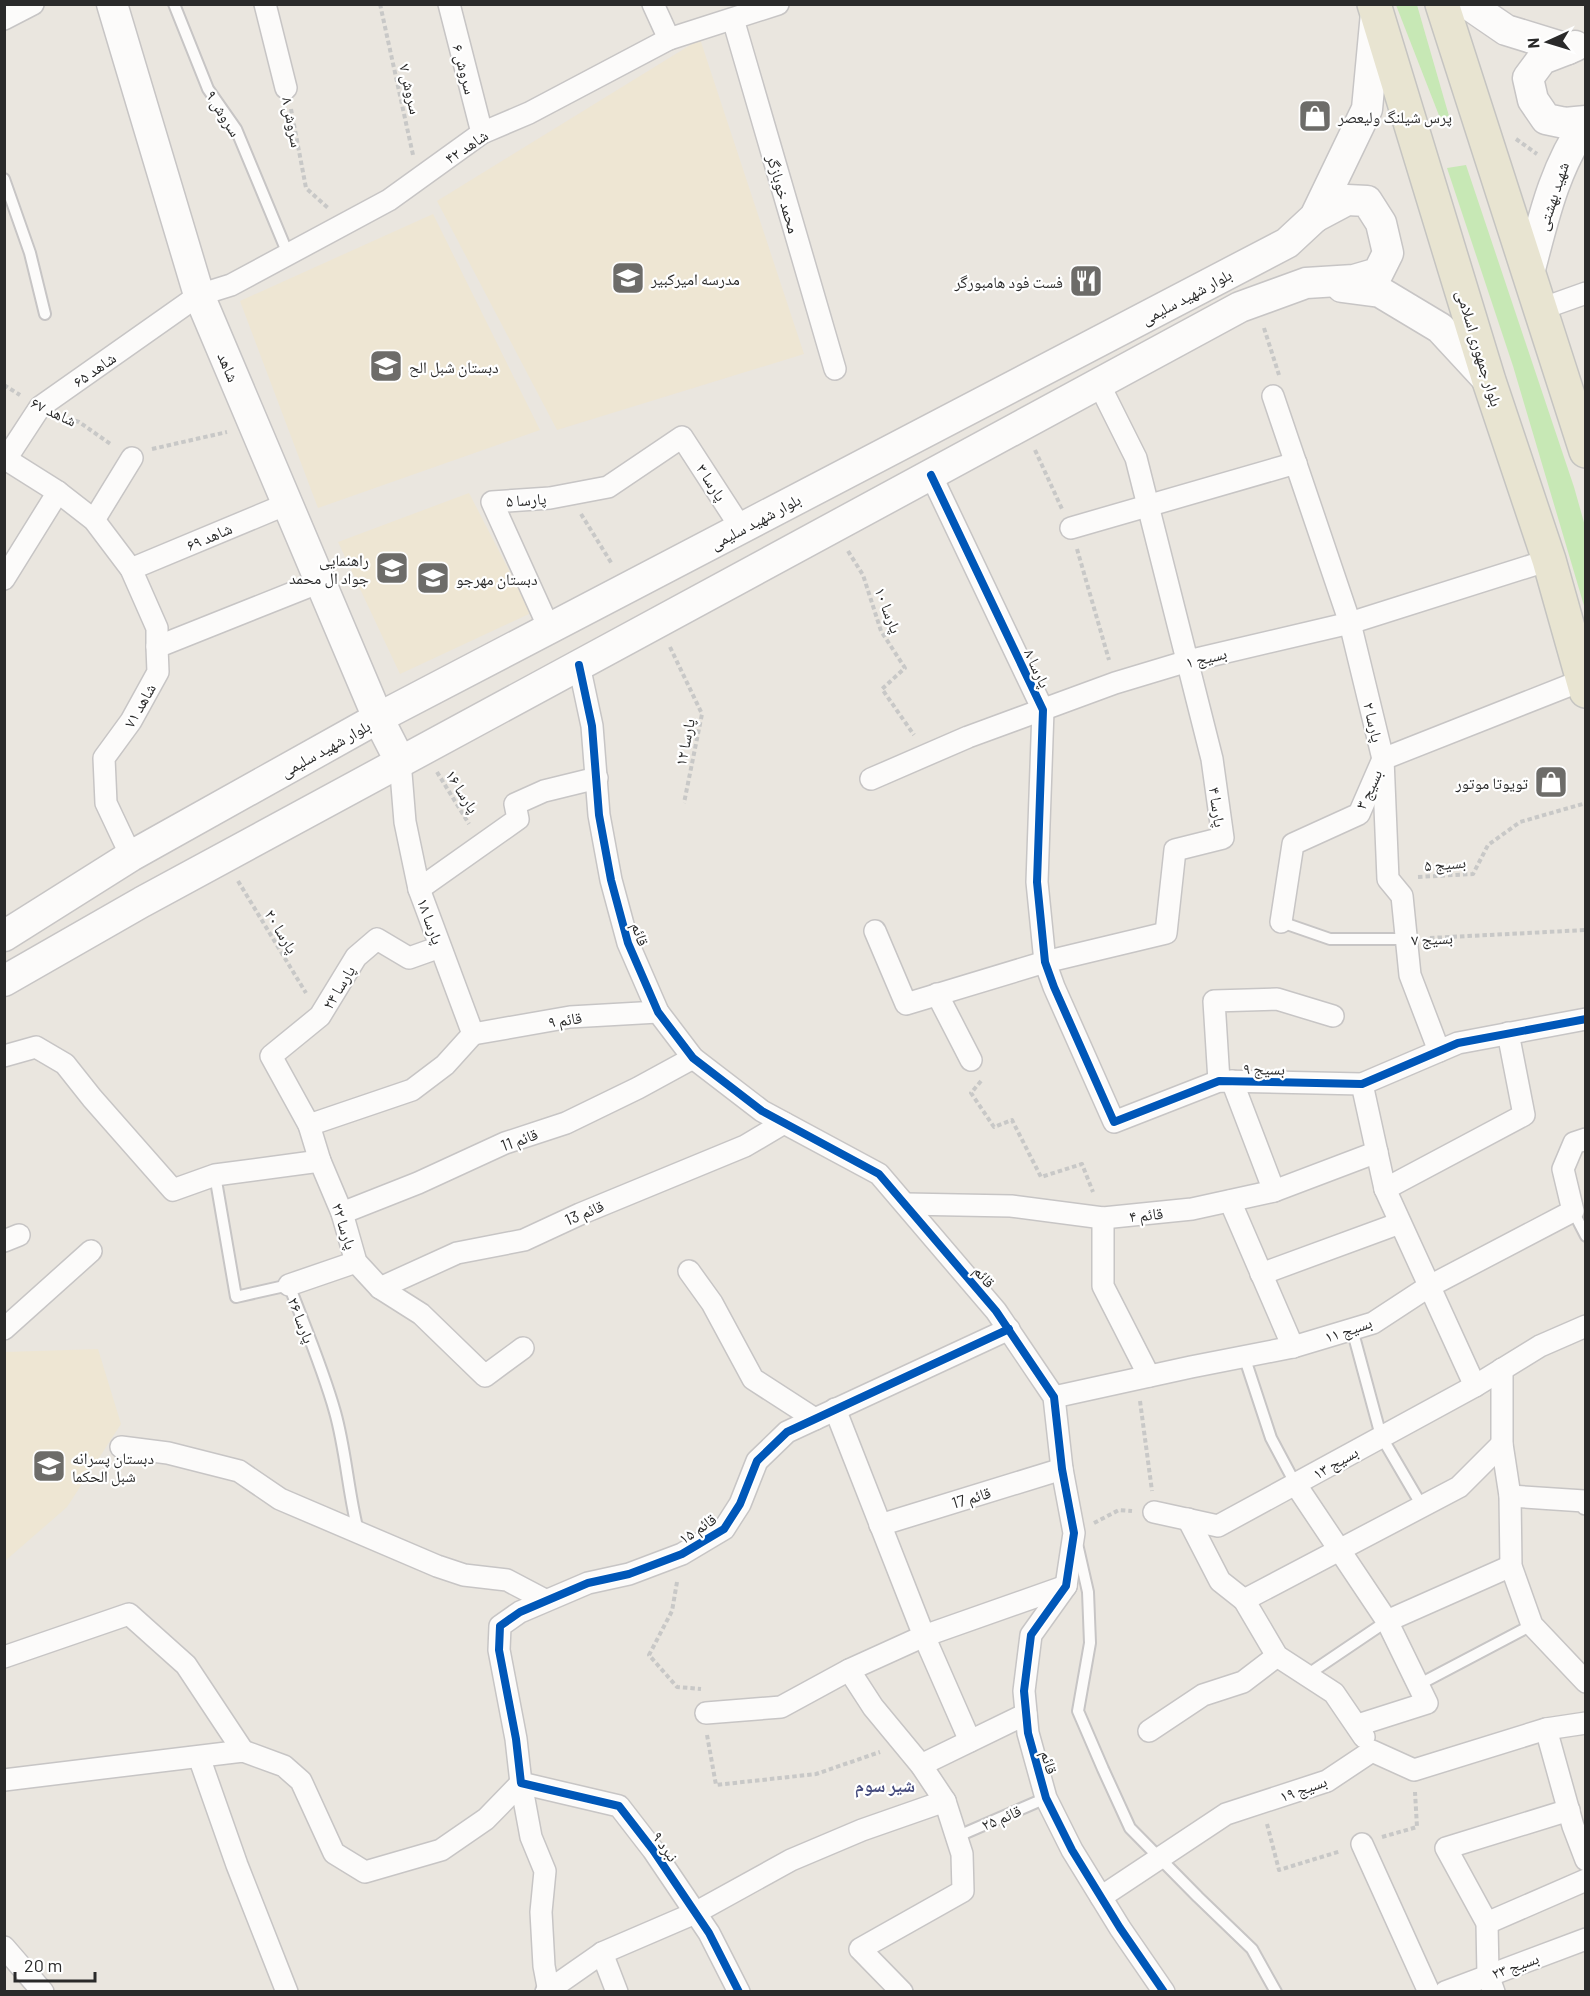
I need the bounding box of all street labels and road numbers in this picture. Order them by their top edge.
street label: سروش ۶ [447,42,481,97]
street label: سروش ۷ [394,62,426,116]
street label: سروش ۹ [201,86,246,141]
street label: سروش ۸ [277,95,307,149]
street label: شاهد ۴۲ [441,125,491,167]
street label: محمد خوبازگر [763,152,804,236]
street label: شهید بهشتی [1532,159,1574,233]
street label: بلوار شهید سلیمی [1137,264,1236,330]
street label: بلوار جمهوری اسلامی [1451,287,1507,409]
street label: شاهد ۶۵ [69,347,119,391]
street label: شاهد [214,349,244,385]
street label: شاهد ۶۷ [28,392,80,430]
street label: پارسا ۳ [692,460,731,505]
street label: پارسا ۵ [505,488,547,511]
street label: بلوار شهید سلیمی [706,489,805,555]
street label: شاهد ۶۹ [183,518,235,554]
street label: پارسا ۱۰ [870,584,907,636]
street label: بسیج ۱ [1183,643,1229,673]
street label: پارسا ۸ [1020,646,1055,691]
street label: شاهد ۷۱ [119,680,159,730]
street label: پارسا ۲ [1359,700,1388,744]
street label: بلوار شهید سلیمی [277,715,374,782]
street label: پارسا ۱۲ [670,716,699,768]
street label: پارسا ۱۶ [441,766,484,817]
street label: بسیج ۳ [1351,766,1387,813]
street label: پارسا ۴ [1205,786,1230,829]
street label: بسیج ۵ [1423,852,1467,876]
street label: پارسا ۱۸ [413,895,448,947]
street label: پارسا ۲۰ [261,906,303,957]
street label: قائم [626,920,654,949]
street label: بسیج ۷ [1411,927,1453,951]
street label: پارسا ۲۴ [318,961,360,1013]
street label: قائم ۹ [547,1007,583,1033]
street label: بسیج ۹ [1243,1058,1285,1080]
street label: قائم 11 [498,1124,541,1156]
street label: قائم 13 [562,1195,607,1231]
street label: پارسا ۲۲ [327,1200,362,1252]
street label: قائم ۴ [1128,1203,1164,1227]
street label: قائم [969,1261,1000,1292]
street label: پارسا ۲۶ [283,1294,320,1346]
street label: بسیج ۱۱ [1322,1312,1375,1348]
street label: بسیج ۱۳ [1309,1442,1362,1484]
street label: قائم 17 [949,1482,993,1514]
street label: قائم ۱۵ [675,1509,721,1549]
street label: قائم [1036,1748,1062,1777]
street label: بسیج ۱۹ [1277,1771,1330,1807]
street label: قائم ۲۵ [978,1800,1024,1836]
street label: نبرد ۹ [648,1827,683,1865]
street label: بسیج ۲۳ [1489,1948,1542,1984]

